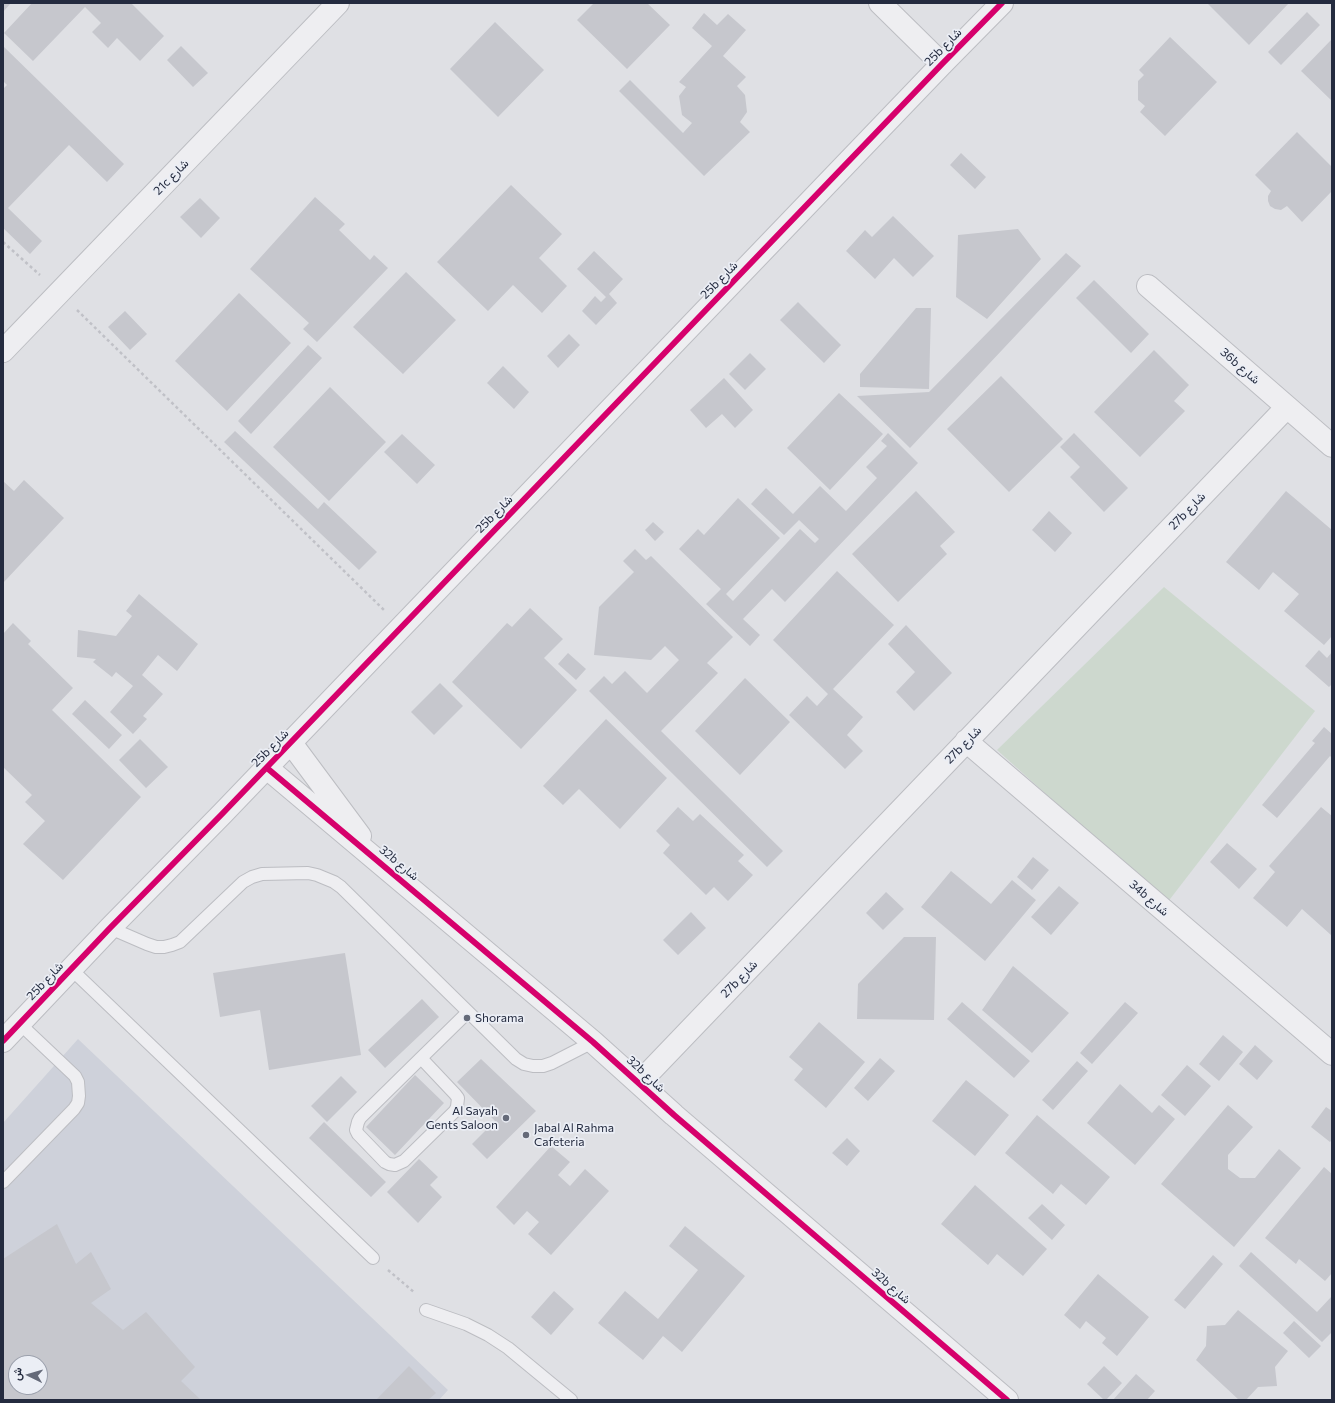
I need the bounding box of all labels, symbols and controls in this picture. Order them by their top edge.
street label: 25b شارع [921,25,965,69]
street label: 21c شارع [150,156,192,198]
street label: 25b شارع [697,258,741,302]
street label: 36b شارع [1217,345,1263,387]
street label: 27b شارع [1166,489,1208,533]
street label: 25b شارع [472,492,516,536]
street label: 27b شارع [942,723,984,767]
street label: 25b شارع [248,726,292,770]
street label: 32b شارع [376,842,422,884]
street label: 34b شارع [1126,877,1172,919]
street label: 27b شارع [718,957,760,1001]
street label: 25b شارع [24,959,66,1003]
place label: Shorama [475,1011,524,1025]
marker: Shorama [462,1013,472,1023]
street label: 32b شارع [624,1053,668,1095]
place label: Al Sayah Gents Saloon [426,1104,498,1132]
marker: Al Sayah Gents Saloon [501,1113,511,1123]
place label: Jabal Al Rahma Cafeteria [534,1121,614,1149]
marker: Jabal Al Rahma Cafeteria [521,1130,531,1140]
street label: 32b شارع [869,1265,913,1307]
north arrow [8,1355,48,1395]
text: ش [9,1367,24,1381]

